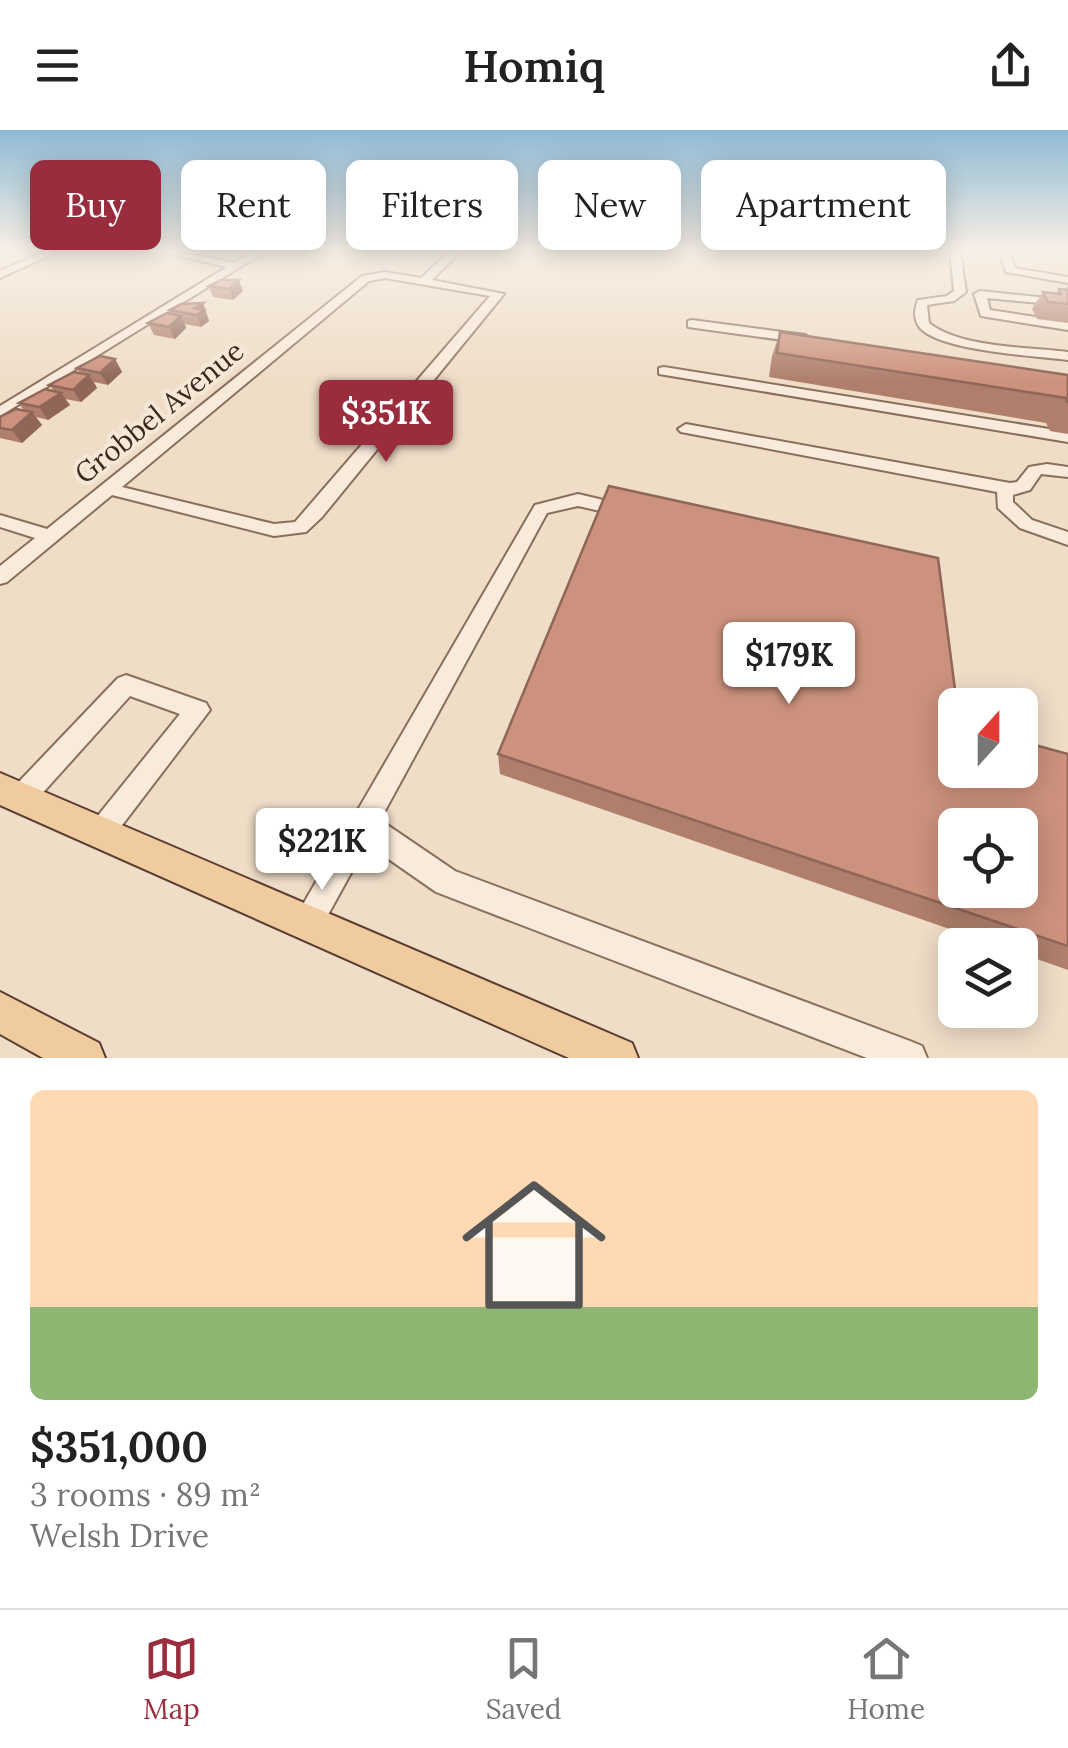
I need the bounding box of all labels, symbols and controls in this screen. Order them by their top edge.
text: Homiq [463,37,605,94]
icon: menu [30,38,85,93]
icon: share [983,38,1038,93]
chip: Buy [30,160,161,250]
chip: Rent [181,160,326,250]
chip: Filters [346,160,518,250]
chip: New [538,160,681,250]
chip: Apartment [701,160,946,250]
street label: Grobbel Avenue [67,333,251,491]
pin: $351K [316,380,456,465]
text: $351K [341,392,431,433]
pin: $179K [719,622,859,707]
text: $179K [745,634,833,675]
north arrow [938,688,1038,788]
map controls [938,688,1038,1028]
pin: $221K [252,808,392,893]
button: locate [938,808,1038,908]
text: $221K [278,820,366,861]
button: layers [938,928,1038,1028]
icon: home [444,1155,624,1335]
text: $351,000 [30,1420,208,1474]
text: 3 rooms · 89 m² [30,1474,261,1515]
text: Welsh Drive [30,1515,209,1556]
tab: Map [143,1631,200,1727]
tab: Saved [486,1631,561,1727]
tab: Home [847,1631,925,1727]

